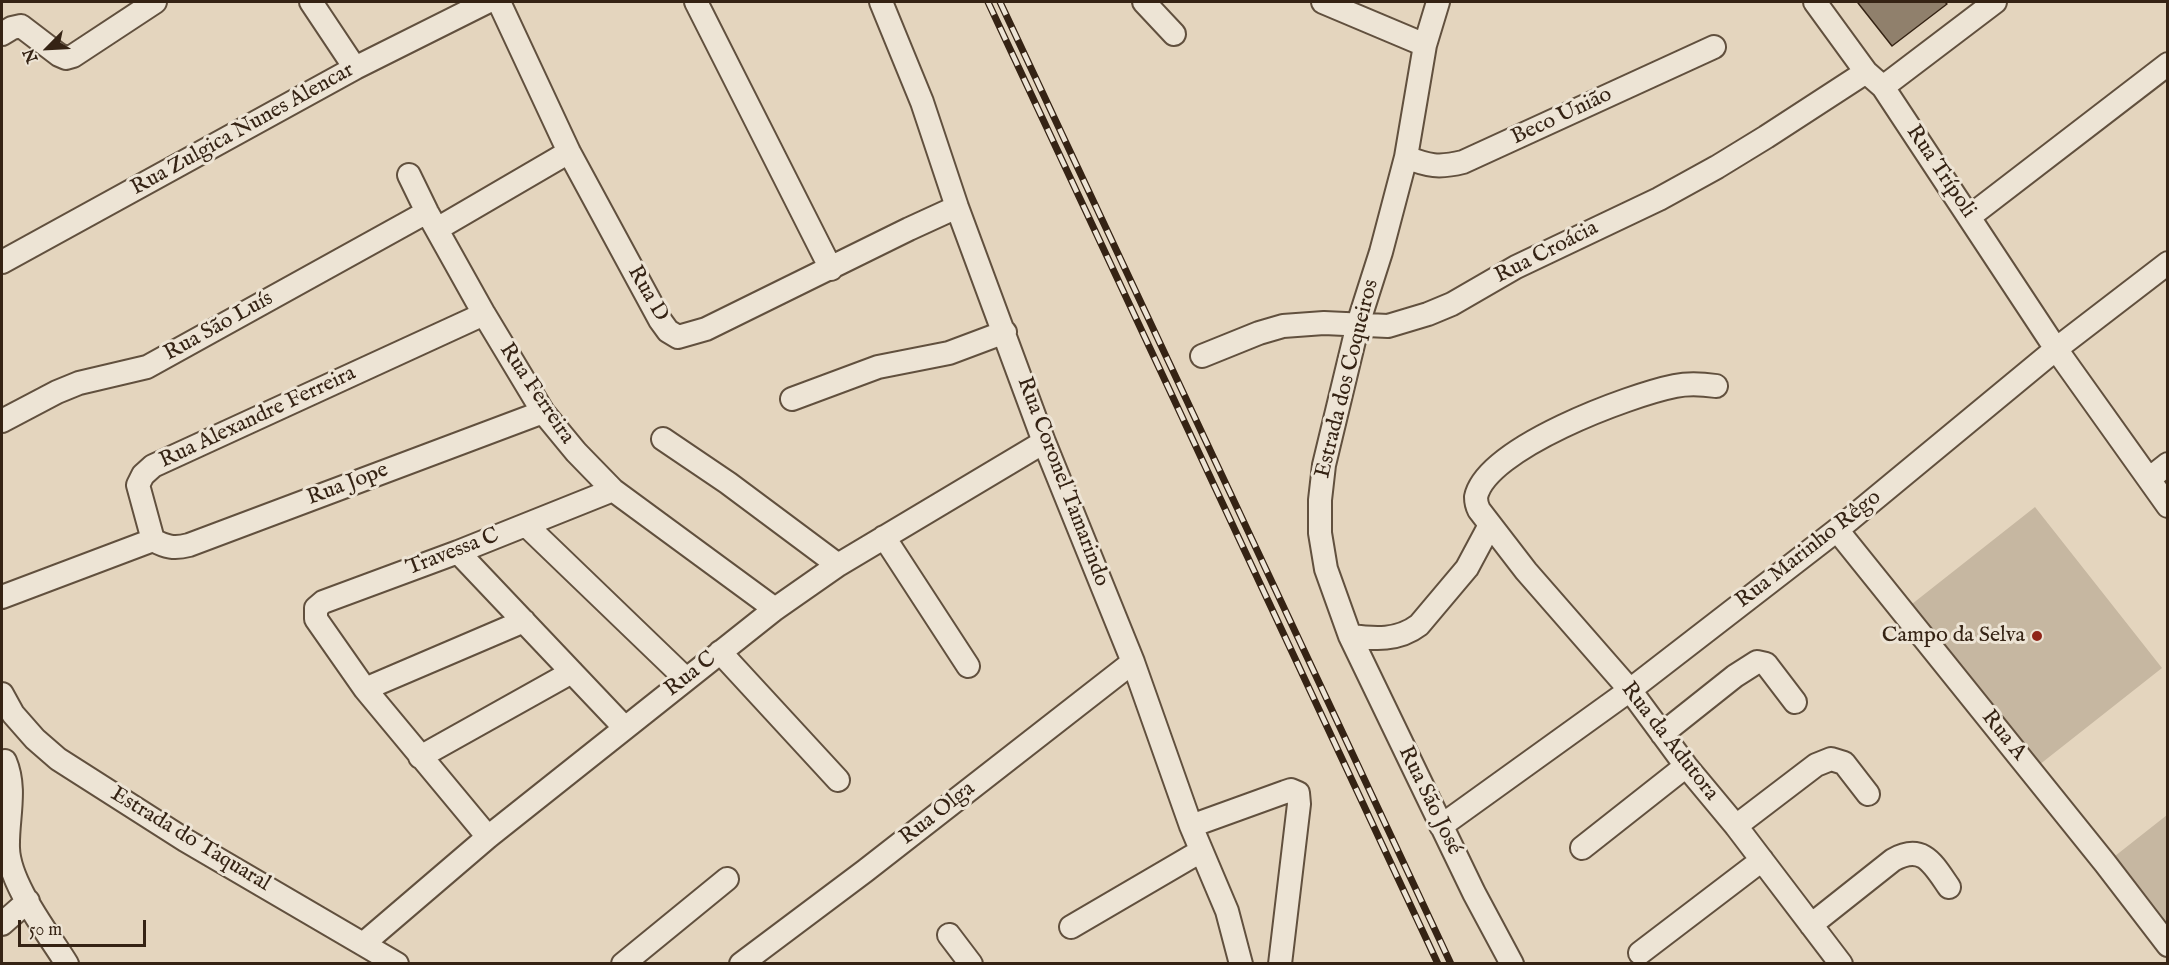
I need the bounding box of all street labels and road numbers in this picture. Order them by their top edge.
street label: Rua Zulgica Nunes Alencar [127,58,359,202]
street label: Beco União [1508,82,1616,152]
street label: Rua Trípoli [1899,121,1981,223]
street label: Rua Croácia [1491,216,1603,290]
street label: Rua D [621,261,673,327]
street label: Estrada dos Coqueiros [1311,277,1385,481]
street label: Rua São Luís [160,286,278,368]
street label: Rua Ferreira [493,339,579,449]
street label: Rua Alexandre Ferreira [156,361,360,475]
street label: Rua Coronel Tamarindo [1010,374,1114,590]
street label: Rua Jope [304,458,392,512]
street label: Rua Marinho Rêgo [1731,485,1887,615]
street label: Travessa C [403,523,503,583]
street label: Rua C [660,647,722,703]
street label: Rua da Adutora [1614,677,1724,807]
street label: Rua A [1975,705,2031,767]
street label: Rua São José [1391,742,1467,860]
street label: Rua Olga [895,776,981,852]
street label: Estrada do Taquaral [105,782,275,898]

